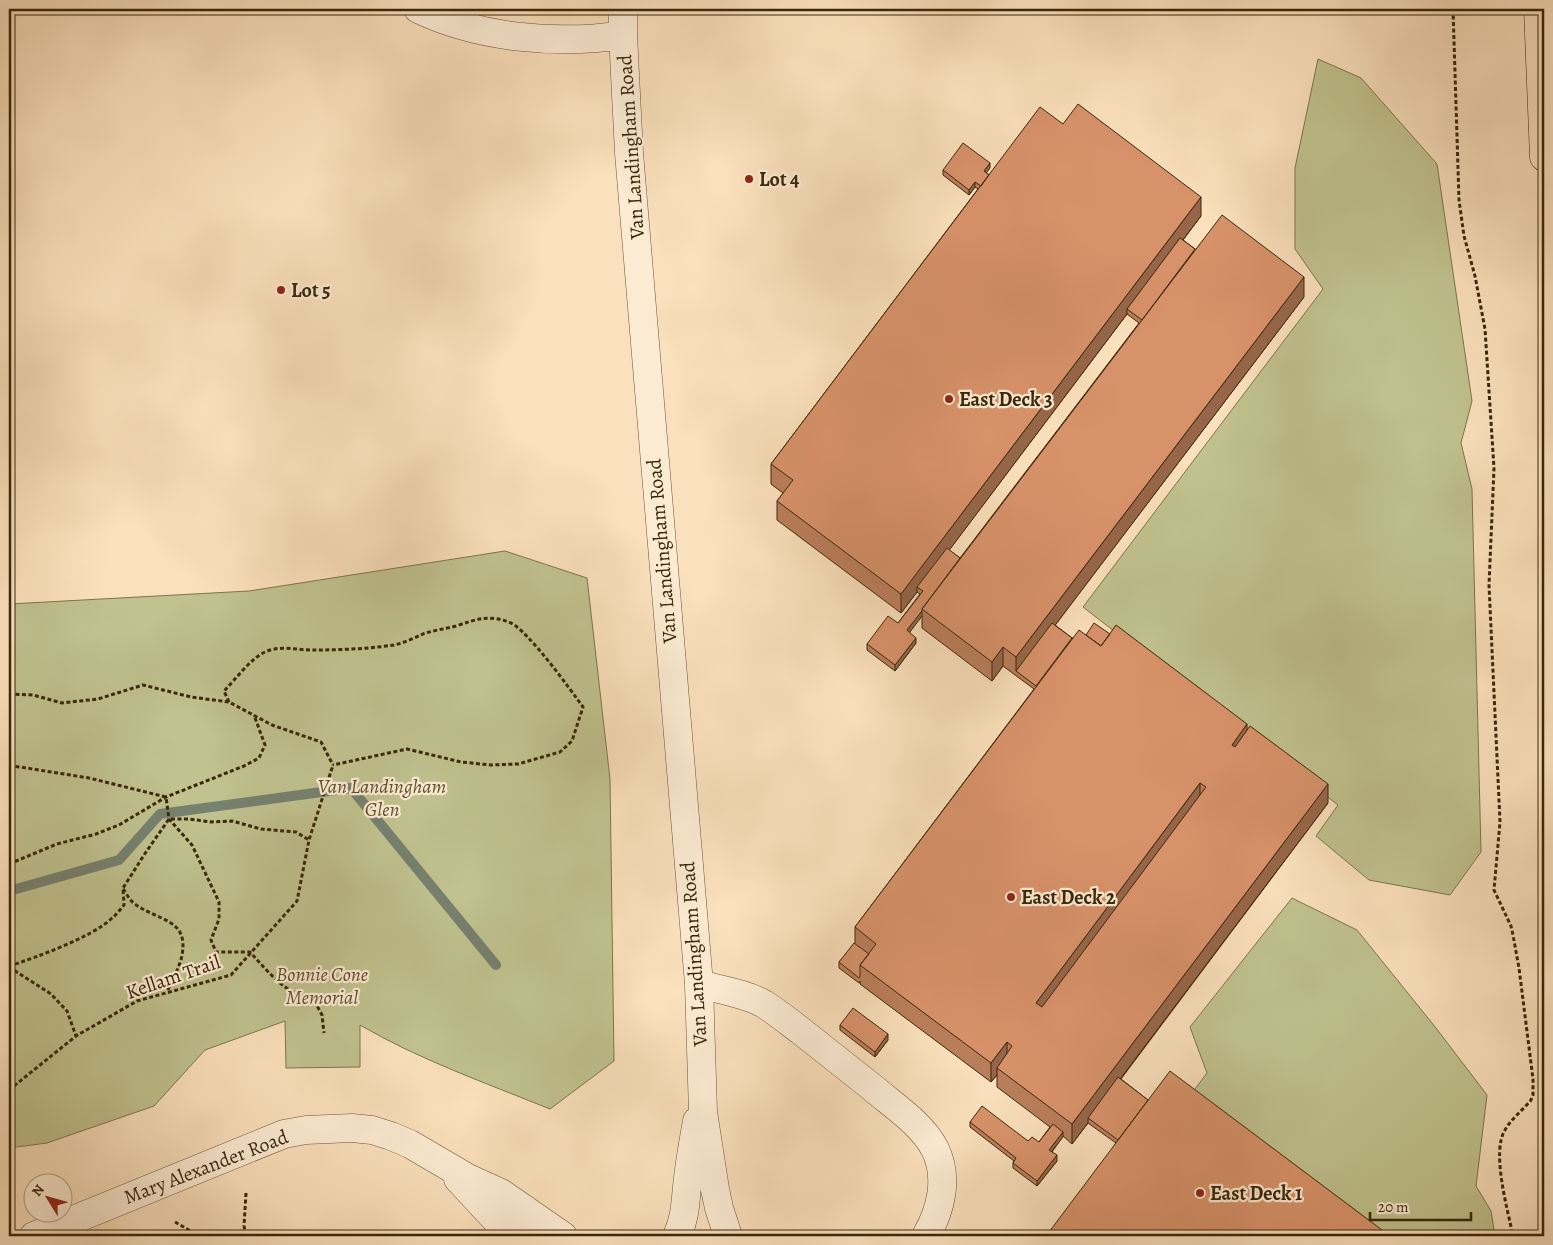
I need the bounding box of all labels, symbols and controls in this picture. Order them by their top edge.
street label: Van Landingham Road [611,54,651,241]
place label: Lot 4 [759,166,800,193]
marker: Lot 4 [743,173,755,185]
place label: Lot 5 [291,277,331,304]
marker: Lot 5 [275,284,287,296]
place label: East Deck 3 [959,386,1053,413]
marker: East Deck 3 [943,393,955,405]
street label: Van Landingham Road [640,457,684,645]
park label: Van Landingham Glen [318,773,446,823]
street label: Van Landingham Road [674,861,714,1048]
place label: East Deck 2 [1021,884,1116,911]
marker: East Deck 2 [1005,891,1017,903]
street label: Kellam Trail [122,948,224,1006]
park label: Bonnie Cone Memorial [276,961,368,1011]
street label: Mary Alexander Road [120,1123,292,1211]
north arrow [22,1172,72,1222]
place label: East Deck 1 [1210,1180,1302,1207]
text: N [27,1181,49,1200]
marker: East Deck 1 [1194,1187,1206,1199]
scale bar [1370,1190,1472,1222]
text: 20 m [1378,1197,1409,1217]

